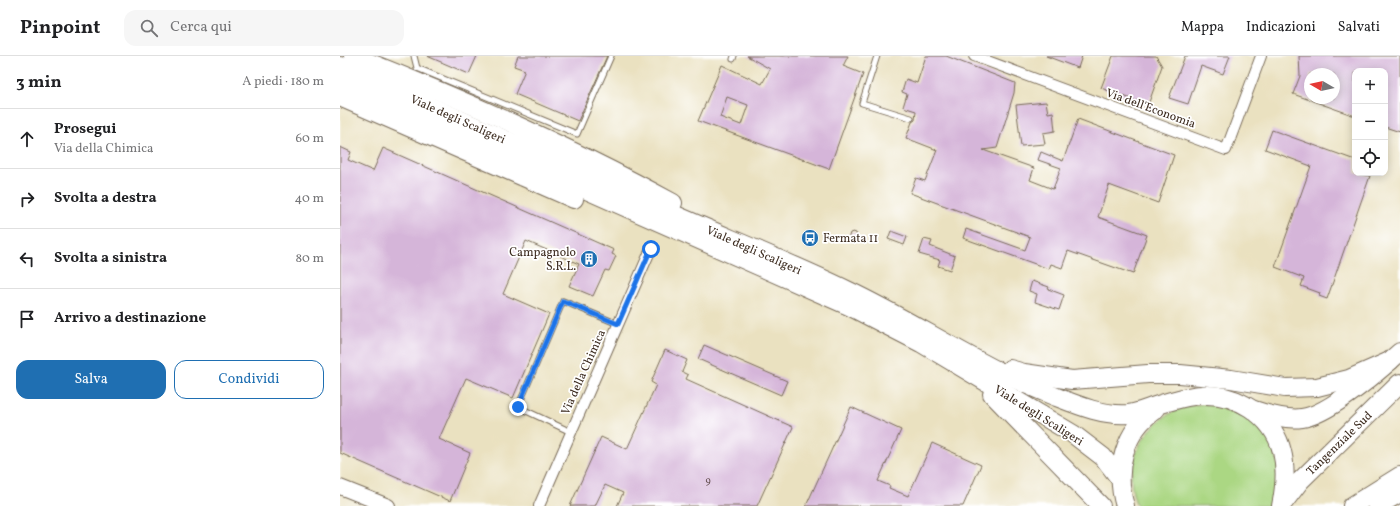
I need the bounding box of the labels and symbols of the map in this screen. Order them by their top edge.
north arrow [1304,68,1340,104]
street label: Via dell'Economia [1104,85,1198,133]
street label: Viale degli Scaligeri [407,92,508,148]
street label: Viale degli Scaligeri [703,223,804,279]
bus stop icon: Fermata 11 [800,228,820,248]
place label: Fermata 11 [823,231,878,247]
route start [642,240,660,258]
place label: Campagnolo S.R.L. [509,245,576,275]
building icon: Campagnolo S.R.L. [579,249,599,269]
street label: Via della Chimica [558,327,610,418]
street label: Viale degli Scaligeri [991,382,1087,450]
route end [509,398,527,416]
street label: Tangenziale Sud [1303,408,1376,479]
house number: 9 [705,474,711,488]

